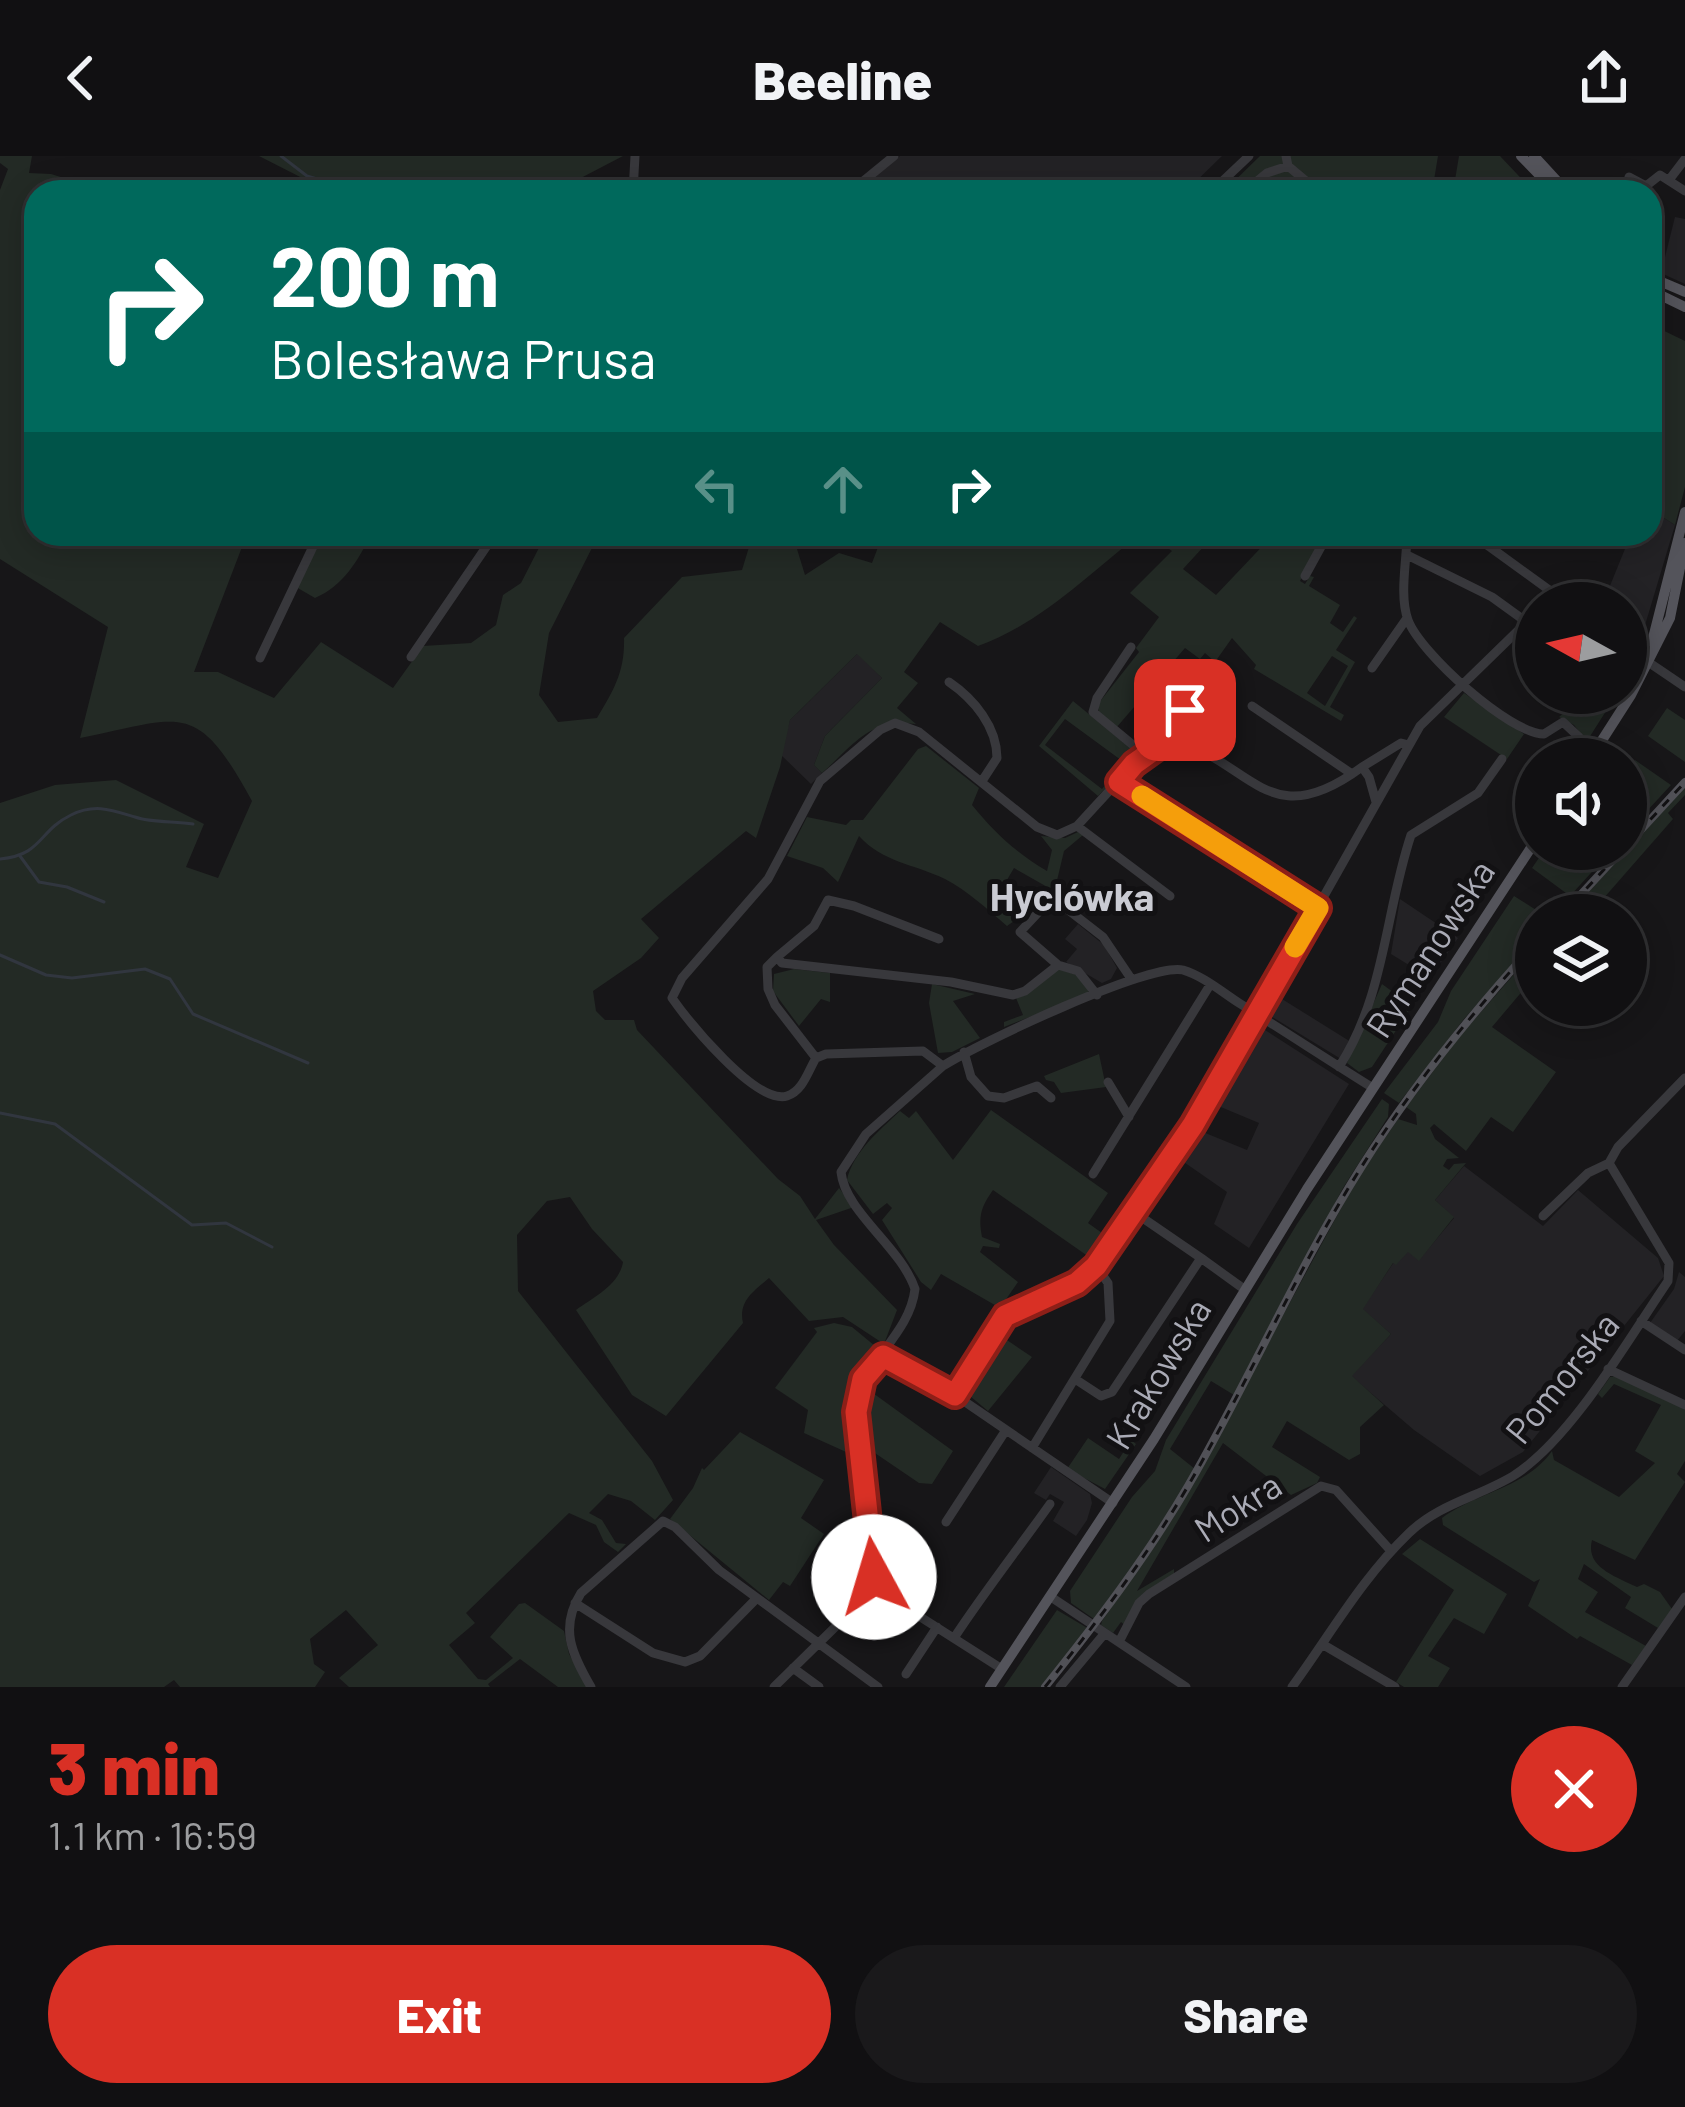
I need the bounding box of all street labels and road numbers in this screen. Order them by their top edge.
street label: Rymanowska [1356,851,1502,1045]
street label: Krakowska [1095,1290,1219,1456]
street label: Pomorska [1495,1303,1627,1451]
street label: Mokra [1186,1462,1288,1550]

